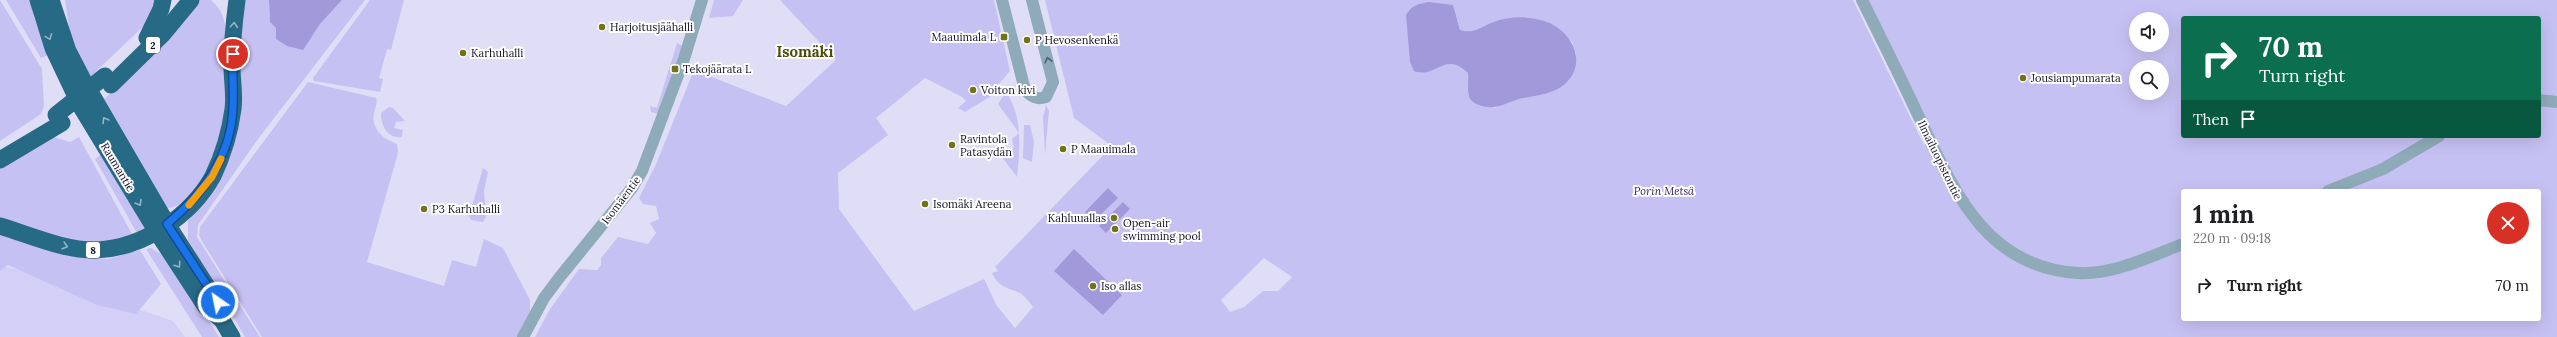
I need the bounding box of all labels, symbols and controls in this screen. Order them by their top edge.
map controls [2129,12,2169,100]
button: sound [2129,12,2169,52]
place label: Harjoitusjäähalli [610,20,693,34]
one-way arrow [229,22,238,28]
marker: Harjoitusjäähalli [597,22,607,32]
text: 70 m [2259,29,2323,65]
place label: Maauimala L [932,30,997,44]
marker: Maauimala L [999,32,1009,42]
icon: right [2193,32,2245,84]
place label: P Hevosenkenkä [1035,33,1119,47]
one-way arrow [45,34,53,41]
marker: P Hevosenkenkä [1022,35,1032,45]
road number: 2 [146,37,160,53]
pin [216,37,250,71]
district label: Isomäki [777,42,834,61]
icon: arrive [222,43,244,65]
place label: Karhuhalli [471,46,523,60]
marker: Karhuhalli [458,48,468,58]
one-way arrow [1044,57,1052,63]
button: search [2129,60,2169,100]
place label: Tekojäärata L [683,62,752,76]
marker: Tekojäärata L [670,64,680,74]
text: Turn right [2259,64,2345,87]
place label: Jousiampumarata [2030,71,2121,85]
marker: Jousiampumarata [2018,73,2028,83]
place label: Voiton kivi [980,83,1035,97]
marker: Voiton kivi [968,85,978,95]
icon: arrive [2237,108,2259,130]
text: Then [2193,110,2229,129]
one-way arrow [103,117,110,124]
street label: Ilmailuopistontie [1915,118,1965,202]
place label: Ravintola Patasydän [960,132,1012,159]
street label: Raumantie [98,140,138,194]
marker: Ravintola Patasydän [947,140,957,150]
place label: P Maauimala [1071,142,1136,156]
marker: P Maauimala [1058,144,1068,154]
street label: Isomäentie [598,173,644,227]
park label: Porin Metsä [1634,184,1695,198]
place label: Isomäki Areena [933,197,1012,211]
one-way arrow [135,199,142,206]
marker: Isomäki Areena [920,199,930,209]
text: 1 min [2193,199,2254,230]
place label: P3 Karhuhalli [432,202,500,216]
button: close [2487,202,2529,244]
marker: P3 Karhuhalli [419,204,429,214]
place label: Kahluuallas [1048,211,1106,225]
marker: Kahluuallas [1109,213,1119,223]
place label: Open-air swimming pool [1123,216,1201,243]
marker: Open-air swimming pool [1110,224,1120,234]
text: 220 m · 09:18 [2193,230,2271,247]
one-way arrow [61,241,68,250]
road number: 8 [86,242,100,258]
one-way arrow [174,260,181,267]
icon: right [2193,274,2215,296]
text: Turn right [2227,276,2303,295]
text: 70 m [2495,276,2529,295]
place label: Iso allas [1101,279,1141,293]
position arrow [197,281,239,323]
marker: Iso allas [1088,281,1098,291]

